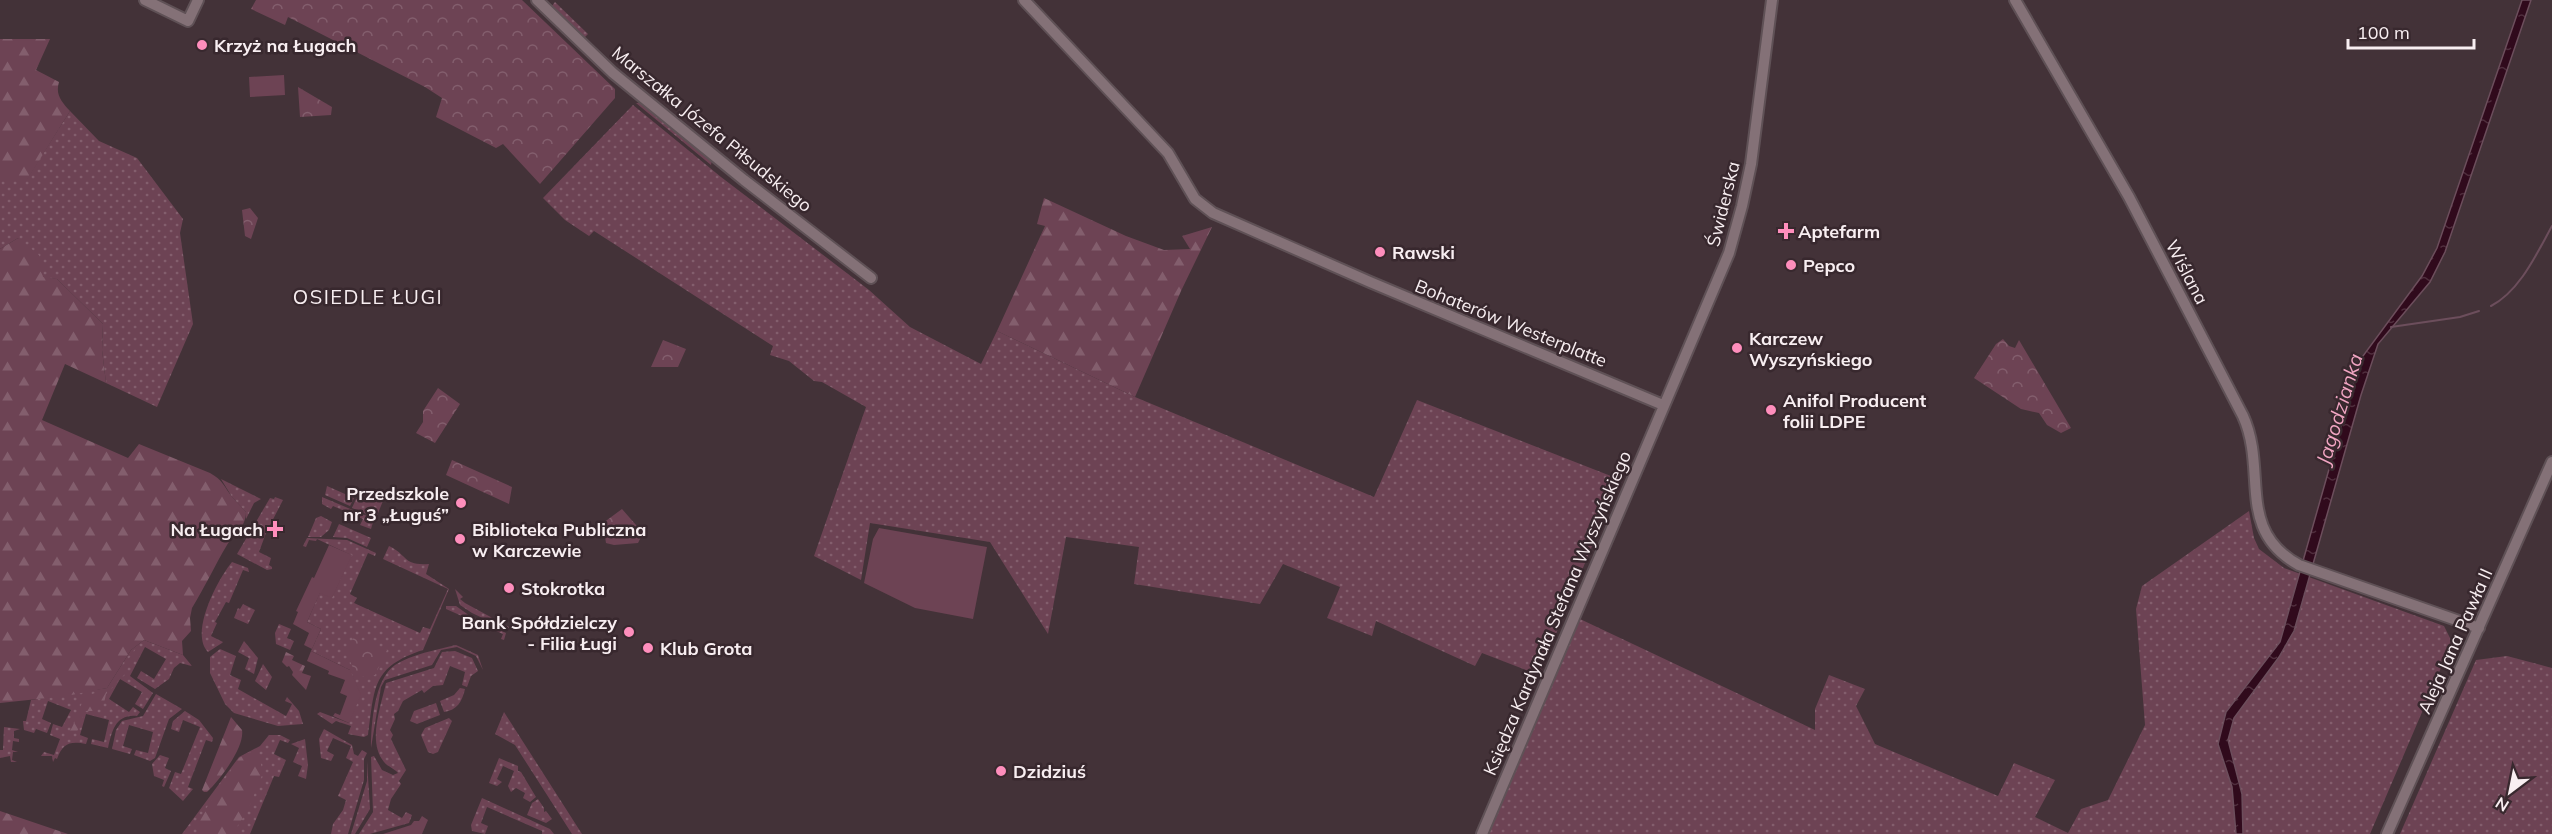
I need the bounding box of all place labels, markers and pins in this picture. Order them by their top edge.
place label: Krzyż na Ługach [214,34,356,57]
marker: Krzyż na Ługach [195,38,209,52]
place label: Aptefarm [1798,220,1880,243]
marker: Aptefarm [1779,224,1793,238]
place label: Rawski [1392,241,1455,264]
marker: Rawski [1373,245,1387,259]
place label: Pepco [1803,254,1855,277]
marker: Pepco [1784,258,1798,272]
place label: Karczew Wyszyńskiego [1749,327,1872,371]
marker: Karczew Wyszyńskiego [1730,341,1744,355]
place label: Anifol Producent folii LDPE [1783,389,1927,433]
marker: Anifol Producent folii LDPE [1764,403,1778,417]
place label: Przedszkole nr 3 „Ługuś” [343,482,449,526]
marker: Przedszkole nr 3 „Ługuś” [454,496,468,510]
place label: Na Ługach [170,518,263,541]
place label: Biblioteka Publiczna w Karczewie [472,518,646,562]
marker: Na Ługach [268,522,282,536]
marker: Biblioteka Publiczna w Karczewie [453,532,467,546]
place label: Stokrotka [521,577,605,600]
marker: Stokrotka [502,581,516,595]
place label: Bank Spółdzielczy - Filia Ługi [462,611,617,655]
marker: Bank Spółdzielczy - Filia Ługi [622,625,636,639]
place label: Klub Grota [660,637,752,660]
marker: Klub Grota [641,641,655,655]
place label: Dzidziuś [1013,760,1086,783]
marker: Dzidziuś [994,764,1008,778]

